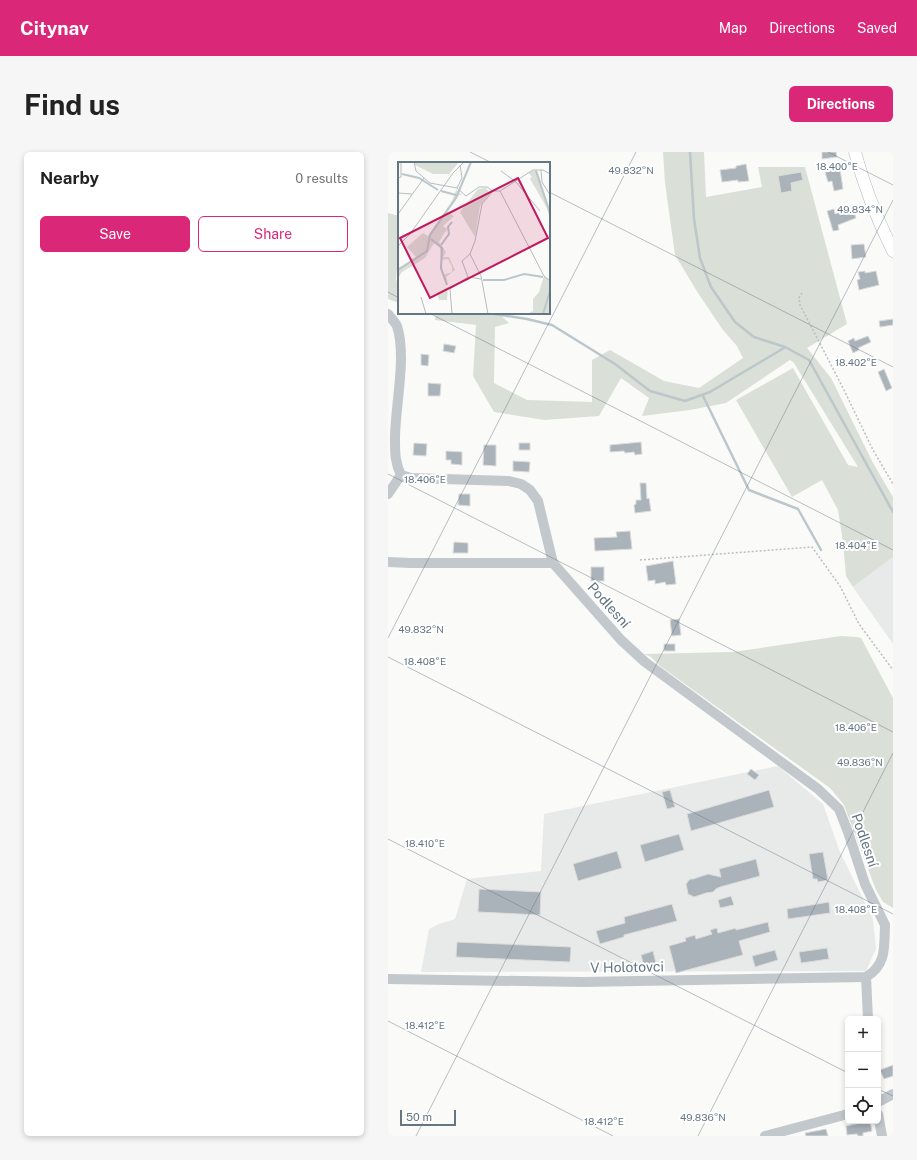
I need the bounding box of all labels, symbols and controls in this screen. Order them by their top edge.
text: Citynav [20,17,89,39]
text: Map [719,20,747,36]
text: Directions [769,20,835,36]
text: Saved [857,20,897,36]
button: Directions [789,86,893,122]
text: Find us [24,88,120,121]
text: 18.400°E [816,160,858,172]
inset map [398,162,550,314]
text: 49.832°N [608,164,654,176]
text: Nearby [40,168,99,188]
text: 0 results [295,171,348,186]
text: 49.834°N [837,203,883,215]
button: Save [40,216,190,252]
button: Share [198,216,348,252]
text: 18.402°E [835,356,877,368]
text: 18.406°E [404,473,446,485]
text: 18.404°E [835,539,877,551]
street label: Podlesní [584,579,634,631]
text: 49.832°N [398,623,444,635]
text: 18.408°E [404,655,446,667]
text: 18.406°E [835,721,877,733]
text: 49.836°N [837,756,883,768]
street label: Podlesní [848,811,882,869]
text: 18.410°E [405,837,445,849]
text: 18.408°E [835,903,877,915]
street label: V Holotovci [590,958,664,976]
map controls [845,1016,881,1124]
button: + [845,1016,881,1052]
text: 18.412°E [405,1019,445,1031]
button: − [845,1052,881,1088]
button: locate [845,1088,881,1124]
scale bar [400,1108,456,1127]
text: 50 m [406,1111,432,1123]
text: 49.836°N [680,1111,726,1123]
text: 18.412°E [584,1115,624,1127]

